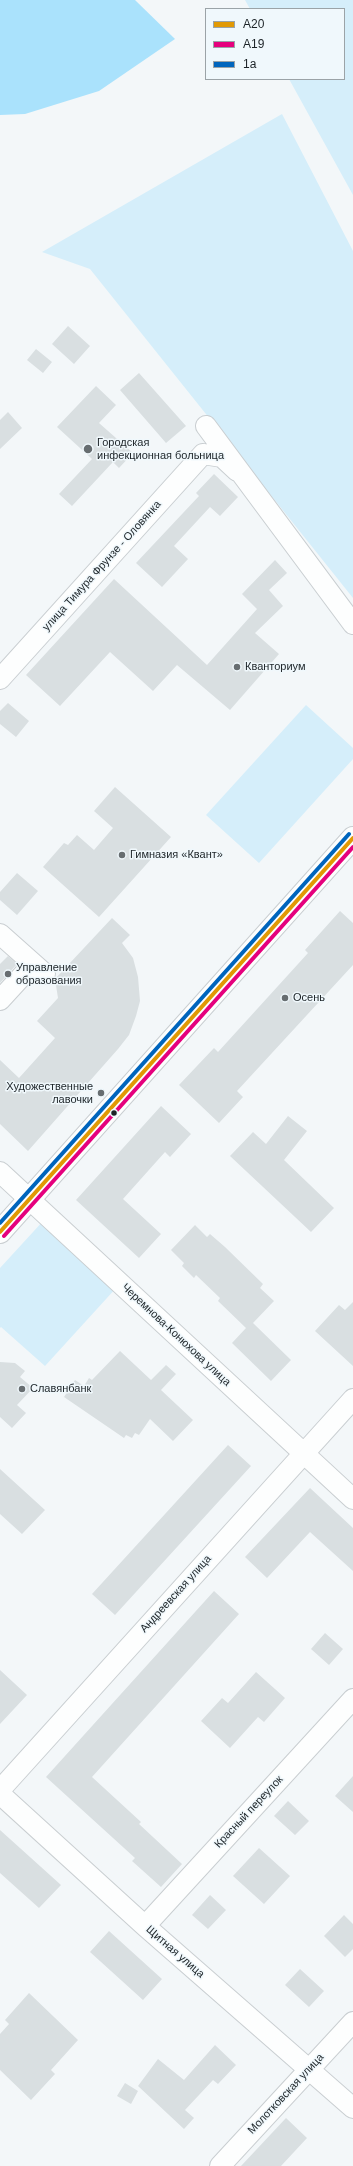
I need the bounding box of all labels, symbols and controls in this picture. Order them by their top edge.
legend [205,8,345,80]
text: А20 [243,17,264,31]
text: A19 [243,37,264,51]
text: 1a [243,57,256,71]
place label: Городская инфекционная больница [97,436,224,462]
marker: Городская инфекционная больница [82,443,94,455]
street label: улица Тимура Фрунзе - Оловянка [40,498,164,634]
place label: Кванториум [245,660,306,674]
marker: Кванториум [232,662,242,672]
place label: Гимназия «Квант» [130,848,223,862]
marker: Гимназия «Квант» [117,850,127,860]
place label: Управление образования [16,961,82,987]
marker: Управление образования [3,969,13,979]
place label: Осень [293,991,325,1005]
marker: Осень [280,993,290,1003]
place label: Художественные лавочки [6,1080,93,1106]
marker: Художественные лавочки [96,1088,106,1098]
unlabelled marker [109,1108,119,1118]
street label: Черемнова-Конюхова улица [119,1281,233,1389]
place label: Славянбанк [30,1382,91,1396]
marker: Славянбанк [17,1384,27,1394]
street label: Андреевская улица [138,1552,214,1636]
street label: Красный переулок [212,1773,286,1851]
street label: Щитная улица [143,1923,207,1981]
street label: Молотковская улица [245,2051,327,2137]

